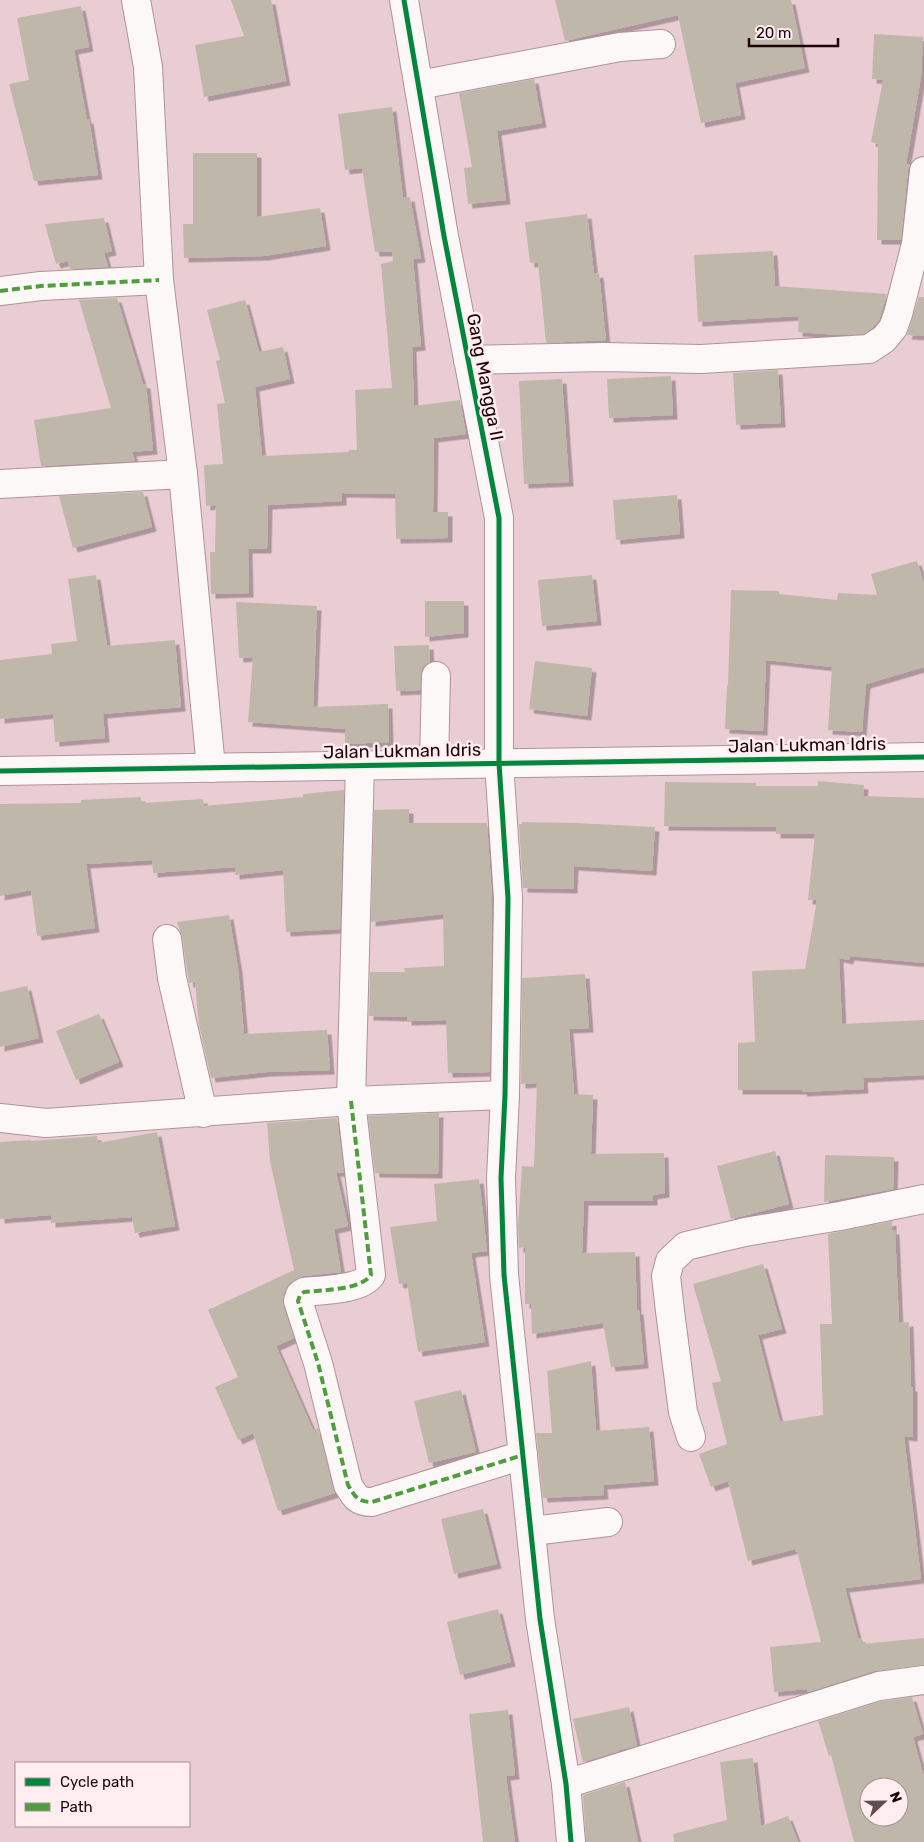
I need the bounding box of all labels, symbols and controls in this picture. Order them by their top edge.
scale bar [749,15,838,47]
text: 20 m [756,24,791,42]
street label: Gang Mangga II [462,312,508,442]
street label: Jalan Lukman Idris [728,733,886,757]
street label: Jalan Lukman Idris [323,739,481,763]
legend [15,1762,190,1827]
text: Cycle path [60,1773,134,1791]
north arrow [859,1777,909,1827]
text: N [886,1789,905,1805]
text: Path [60,1798,93,1816]

